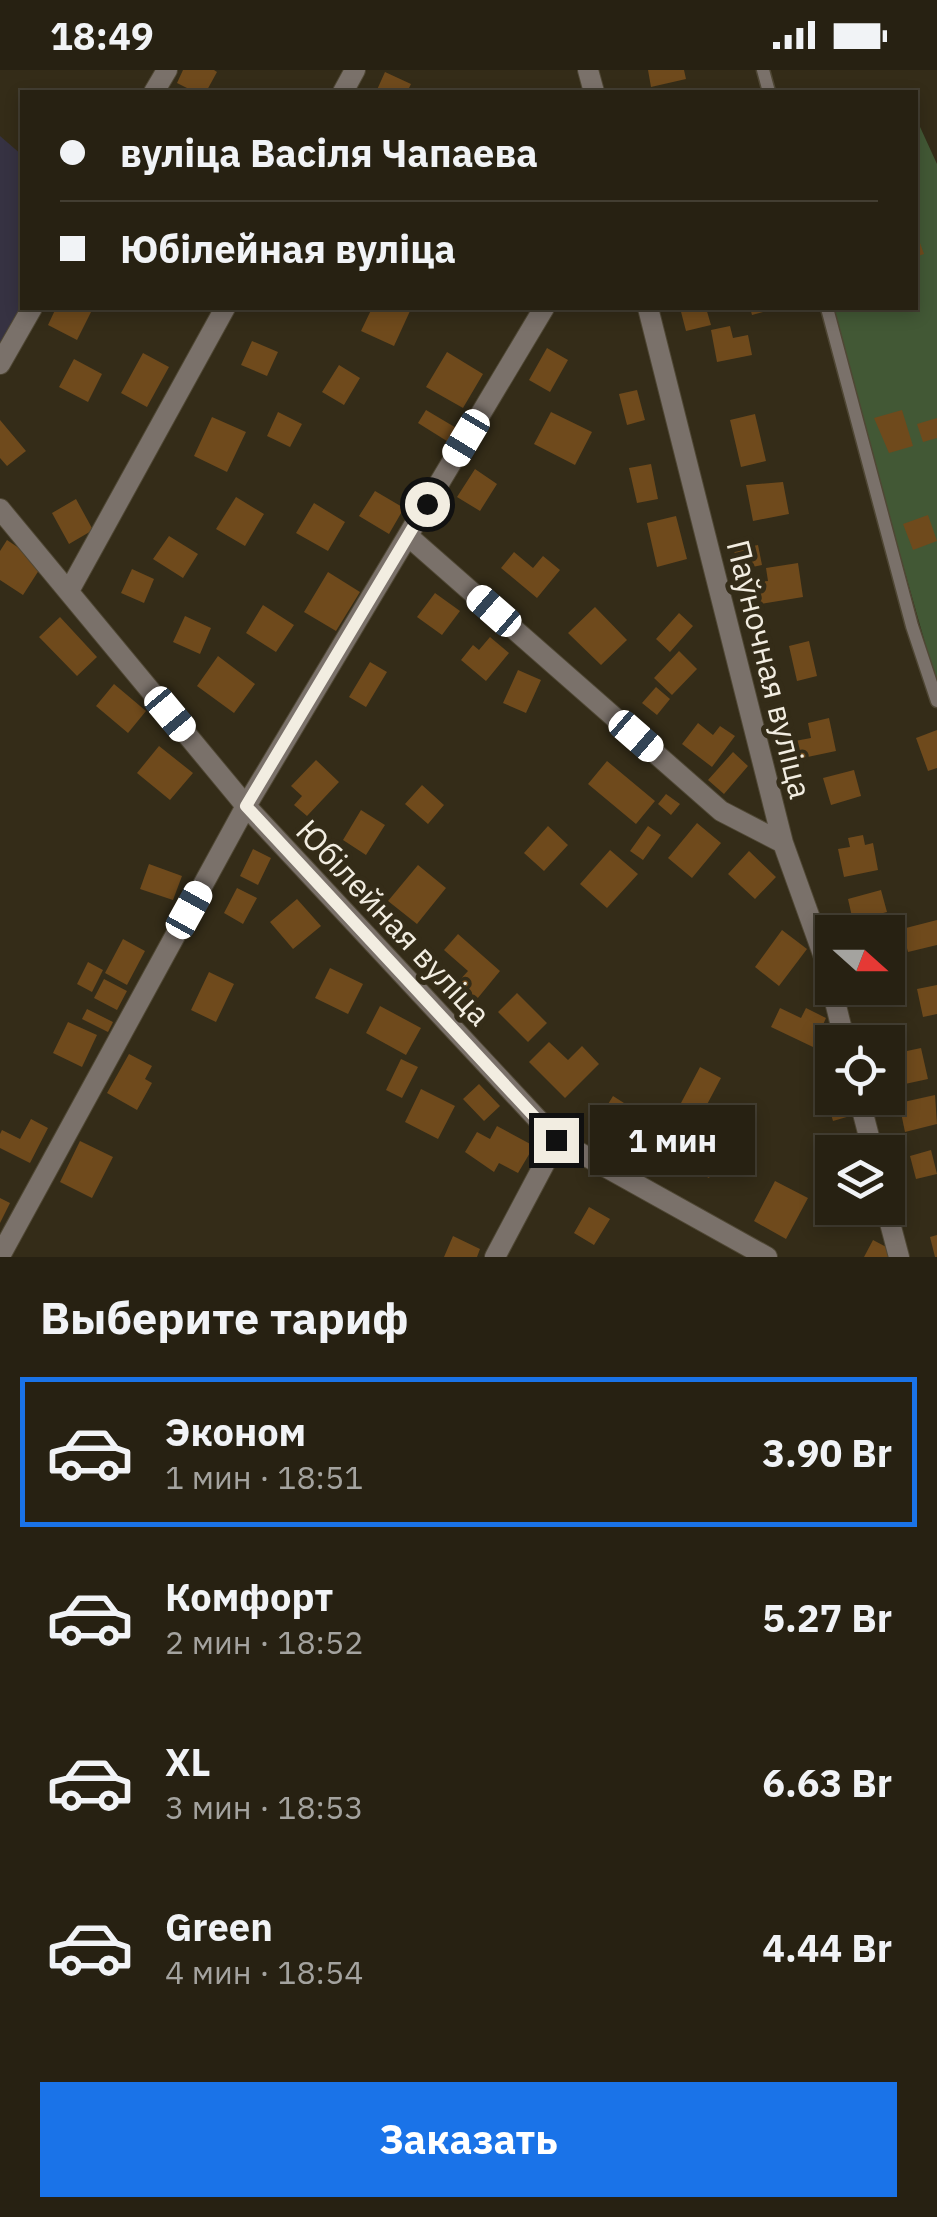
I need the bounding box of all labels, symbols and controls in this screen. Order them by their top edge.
text: 18:49 [50,11,154,60]
text: вуліца Васіля Чапаева [120,128,538,177]
text: Юбілейная вуліца [120,224,456,273]
car [438,405,494,471]
route start [405,482,450,527]
street label: Паўночная вуліца [718,535,822,803]
car [462,580,526,642]
car [139,681,201,747]
car [604,705,668,767]
street label: Юбілейная вуліца [288,810,500,1034]
car [161,876,217,944]
north arrow [815,915,905,1005]
map controls [815,915,905,1225]
button: locate [815,1025,905,1115]
callout: 1 мин [591,1105,756,1175]
route end [534,1118,579,1163]
text: 1 мин [628,1119,717,1161]
button: layers [815,1135,905,1225]
text: Выберите тариф [40,1288,409,1346]
icon: car [45,1407,135,1497]
text: Эконом [165,1407,306,1456]
text: 3.90 Br [762,1428,892,1477]
text: 1 мин · 18:51 [165,1456,363,1498]
icon: car [45,1572,135,1662]
text: Комфорт [165,1572,333,1621]
text: 5.27 Br [762,1593,892,1642]
text: 2 мин · 18:52 [165,1621,363,1663]
icon: car [45,1737,135,1827]
text: XL [165,1737,211,1786]
text: 6.63 Br [762,1758,892,1807]
text: 3 мин · 18:53 [165,1786,363,1828]
icon: car [45,1902,135,1992]
text: Green [165,1902,273,1951]
text: 4.44 Br [762,1923,892,1972]
text: 4 мин · 18:54 [165,1951,363,1993]
button: Заказать [40,2082,897,2197]

